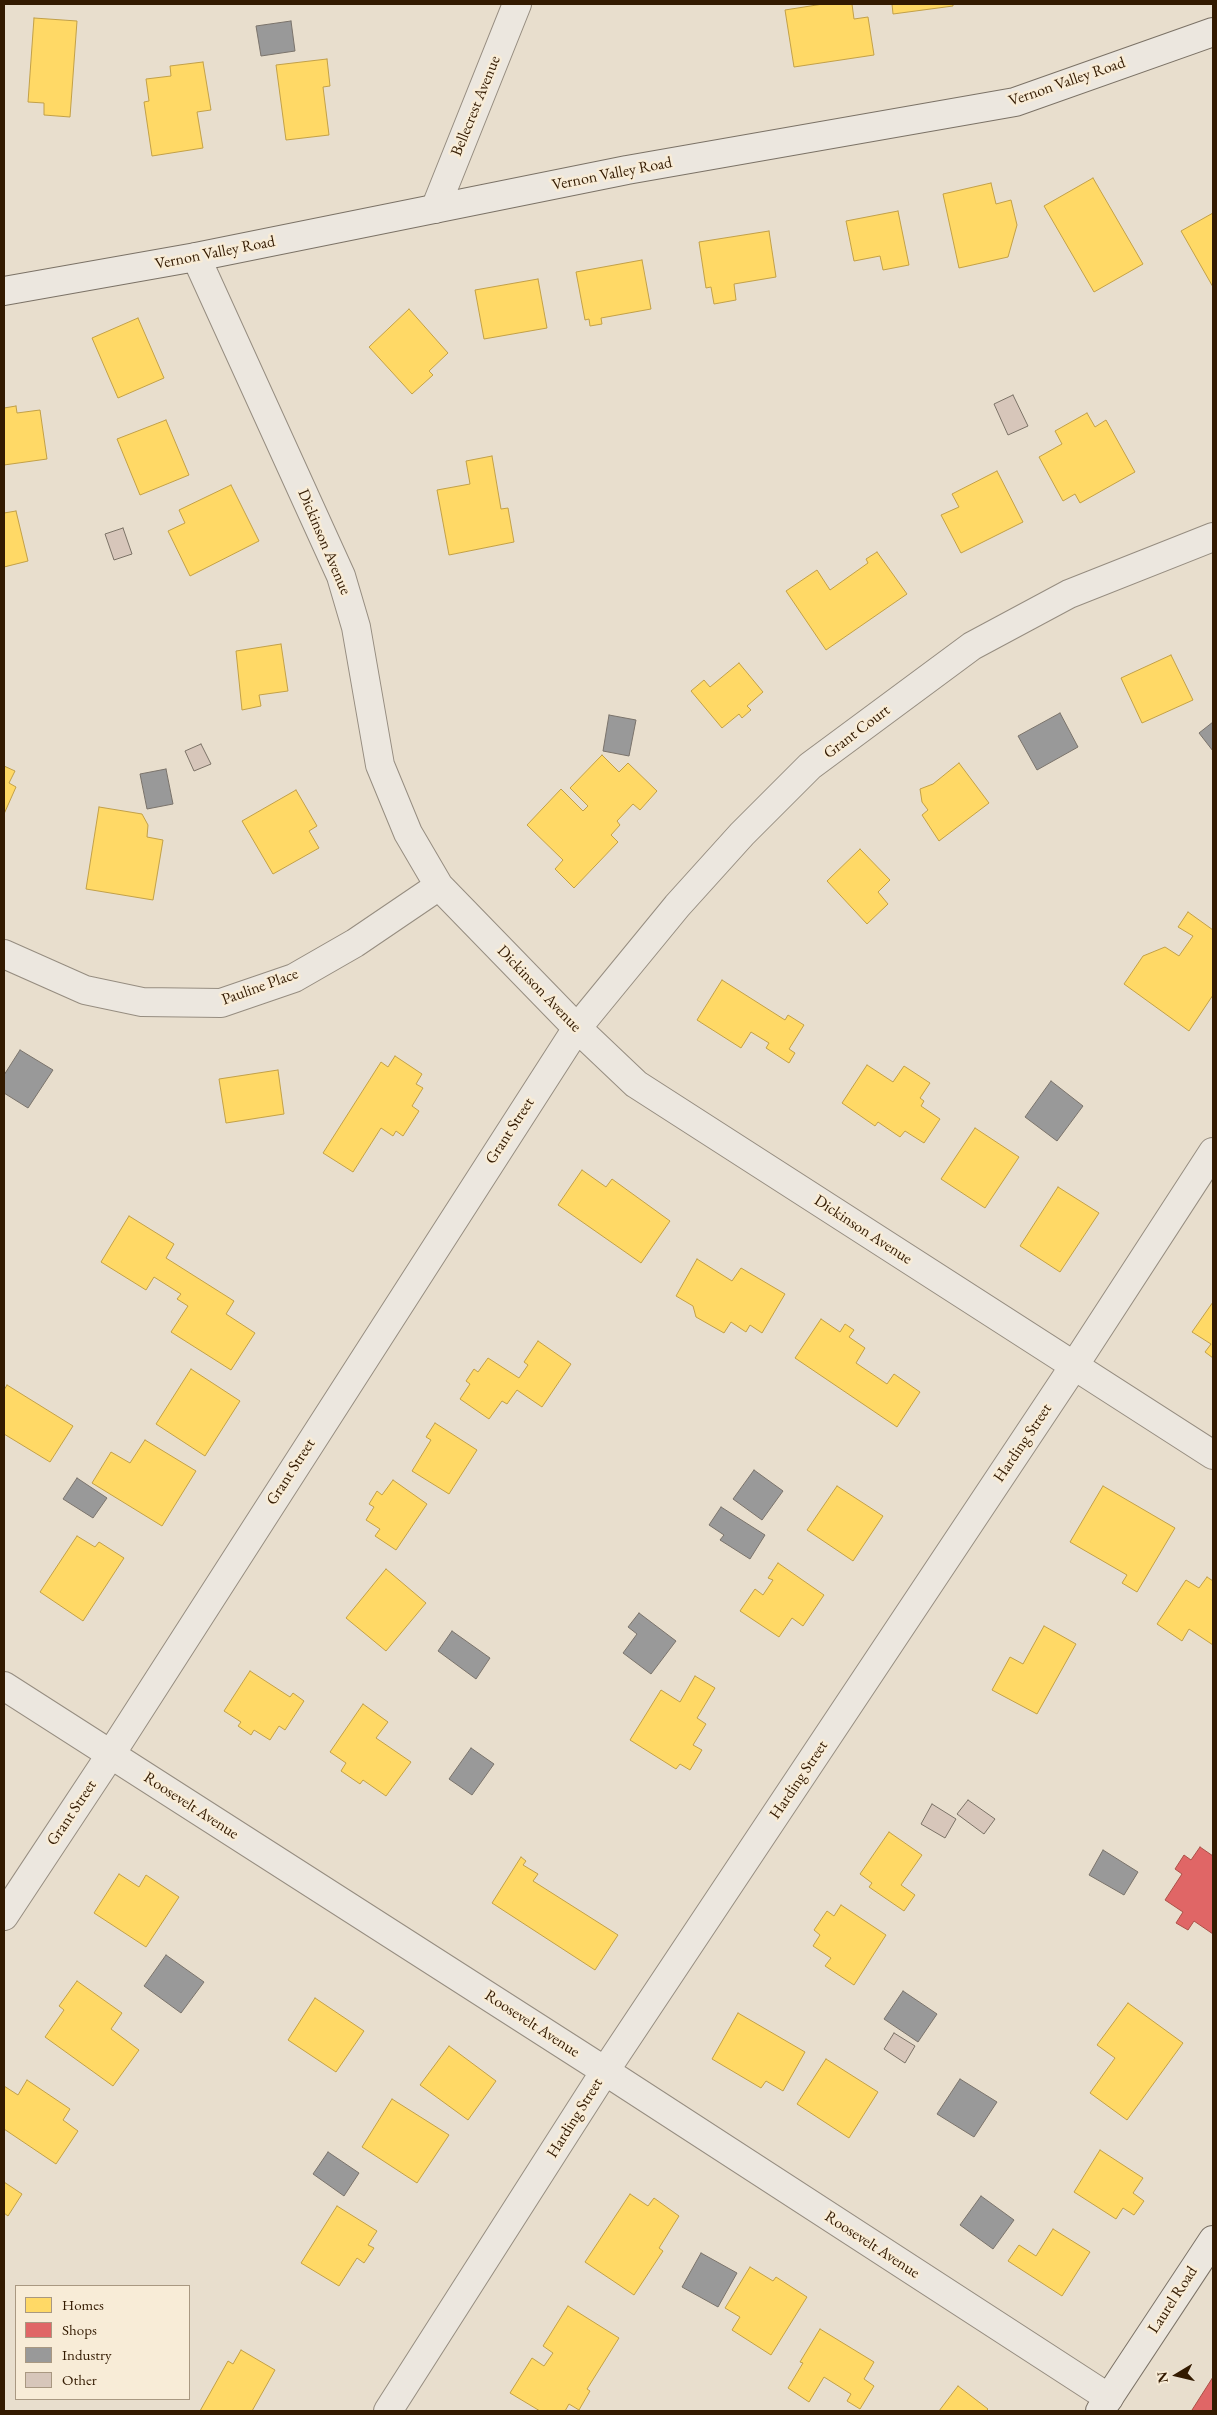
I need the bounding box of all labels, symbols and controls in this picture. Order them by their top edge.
street label: Bellecrest Avenue [447,53,505,159]
street label: Vernon Valley Road [1006,53,1128,111]
street label: Vernon Valley Road [550,153,674,195]
street label: Vernon Valley Road [153,232,277,274]
street label: Dickinson Avenue [293,486,355,598]
street label: Grant Court [820,701,894,763]
street label: Dickinson Avenue [493,942,585,1036]
street label: Pauline Place [219,964,301,1010]
street label: Grant Street [481,1094,539,1168]
street label: Dickinson Avenue [810,1191,916,1269]
street label: Harding Street [990,1400,1056,1486]
street label: Grant Street [262,1435,320,1509]
street label: Harding Street [766,1737,832,1823]
street label: Roosevelt Avenue [140,1768,242,1844]
street label: Grant Street [43,1776,101,1850]
street label: Roosevelt Avenue [481,1986,583,2062]
street label: Harding Street [543,2075,607,2161]
street label: Roosevelt Avenue [821,2207,923,2283]
street label: Laurel Road [1144,2263,1202,2337]
legend [15,2285,190,2400]
text: Homes [62,2295,104,2314]
text: Shops [62,2320,97,2339]
text: Industry [62,2345,112,2364]
north arrow [1152,2350,1202,2400]
text: Other [62,2370,97,2389]
text: N [1152,2370,1172,2384]

